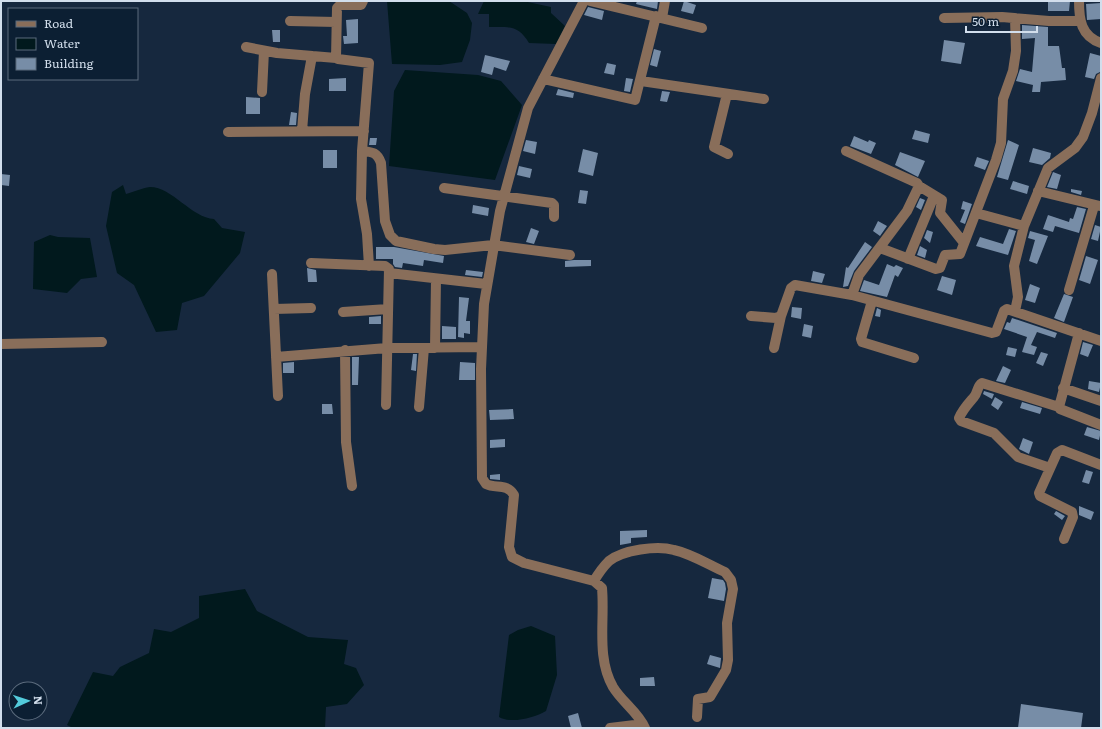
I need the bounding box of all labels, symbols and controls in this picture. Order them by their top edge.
legend [8,8,138,80]
scale bar [966,8,1037,34]
text: 50 m [972,12,999,30]
text: Road [44,14,74,32]
text: Water [44,34,80,52]
text: Building [44,54,94,72]
north arrow [8,681,48,721]
text: N [31,695,47,705]

